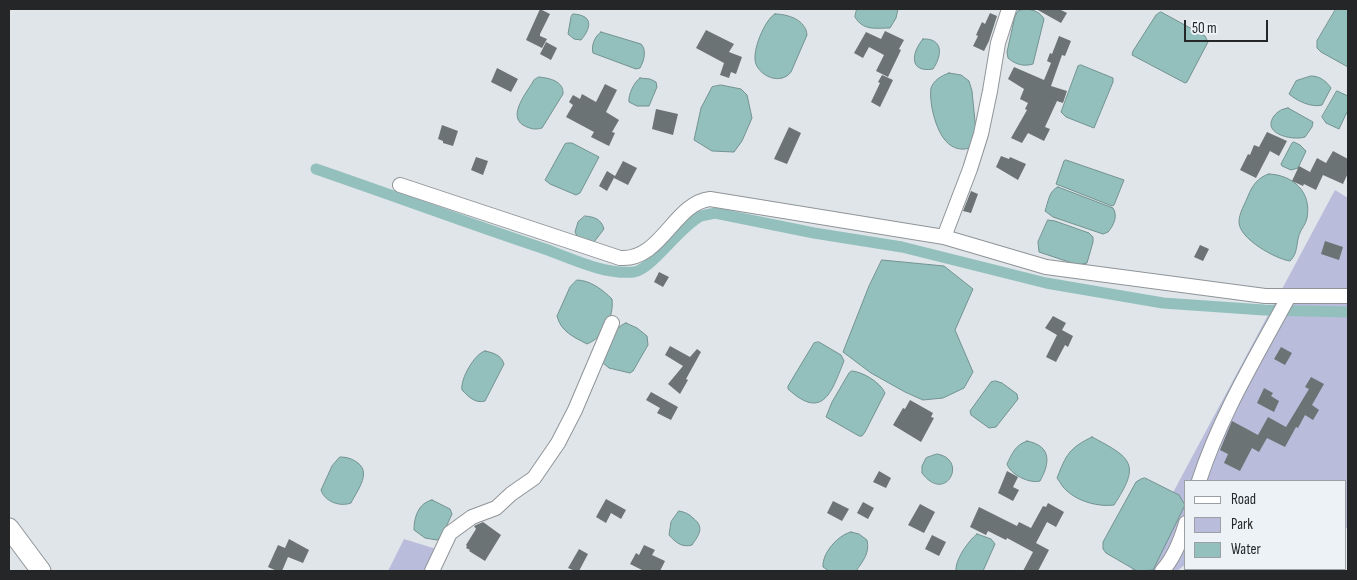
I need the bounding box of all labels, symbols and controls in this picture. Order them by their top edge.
scale bar [1187,10,1271,42]
text: 50 m [1192,19,1217,38]
legend [1184,480,1347,570]
text: Road [1231,490,1256,509]
text: Park [1231,515,1253,534]
text: Water [1231,540,1261,559]

